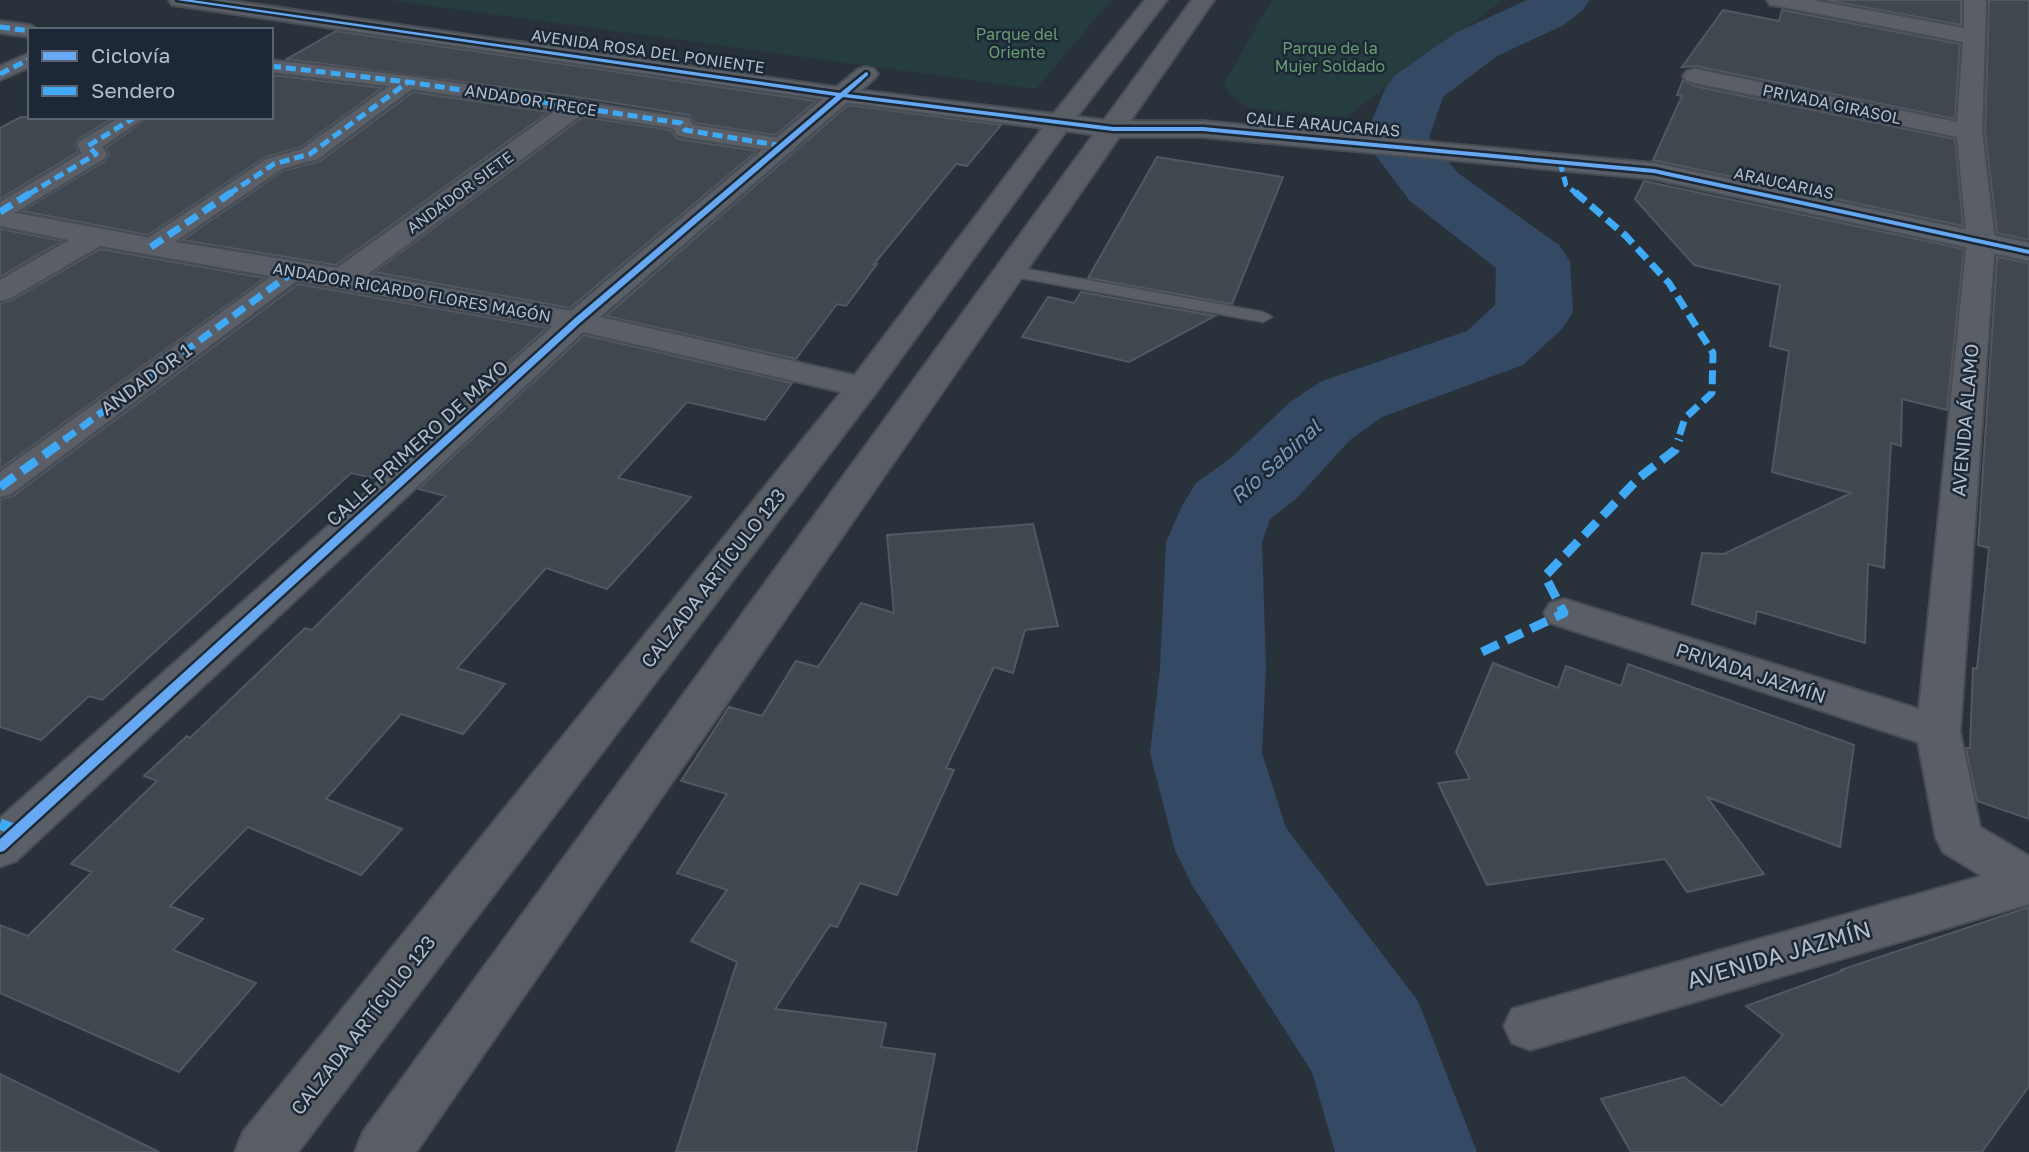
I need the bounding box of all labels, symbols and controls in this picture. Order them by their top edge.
park label: Parque del Oriente [976,24,1058,62]
street label: AVENIDA ROSA DEL PONIENTE [530,25,766,77]
legend [28,28,273,119]
park label: Parque de la Mujer Soldado [1275,38,1385,76]
text: Ciclovía [91,42,170,68]
text: Sendero [91,77,175,103]
street label: ANDADOR TRECE [463,80,599,120]
street label: PRIVADA GIRASOL [1761,80,1903,128]
street label: CALLE ARAUCARIAS [1245,107,1401,141]
street label: ANDADOR SIETE [403,147,517,237]
street label: ARAUCARIAS [1732,163,1836,203]
street label: ANDADOR RICARDO FLORES MAGÓN [272,258,552,326]
street label: ANDADOR 1 [96,338,196,419]
street label: AVENIDA ÁLAMO [1946,343,1983,497]
street label: CALLE PRIMERO DE MAYO [321,355,512,530]
water label: Río Sabinal [1225,413,1327,509]
street label: CALZADA ARTÍCULO 123 [635,483,790,672]
street label: PRIVADA JAZMÍN [1673,637,1829,708]
street label: AVENIDA JAZMÍN [1684,914,1874,994]
street label: CALZADA ARTÍCULO 123 [285,930,440,1119]

